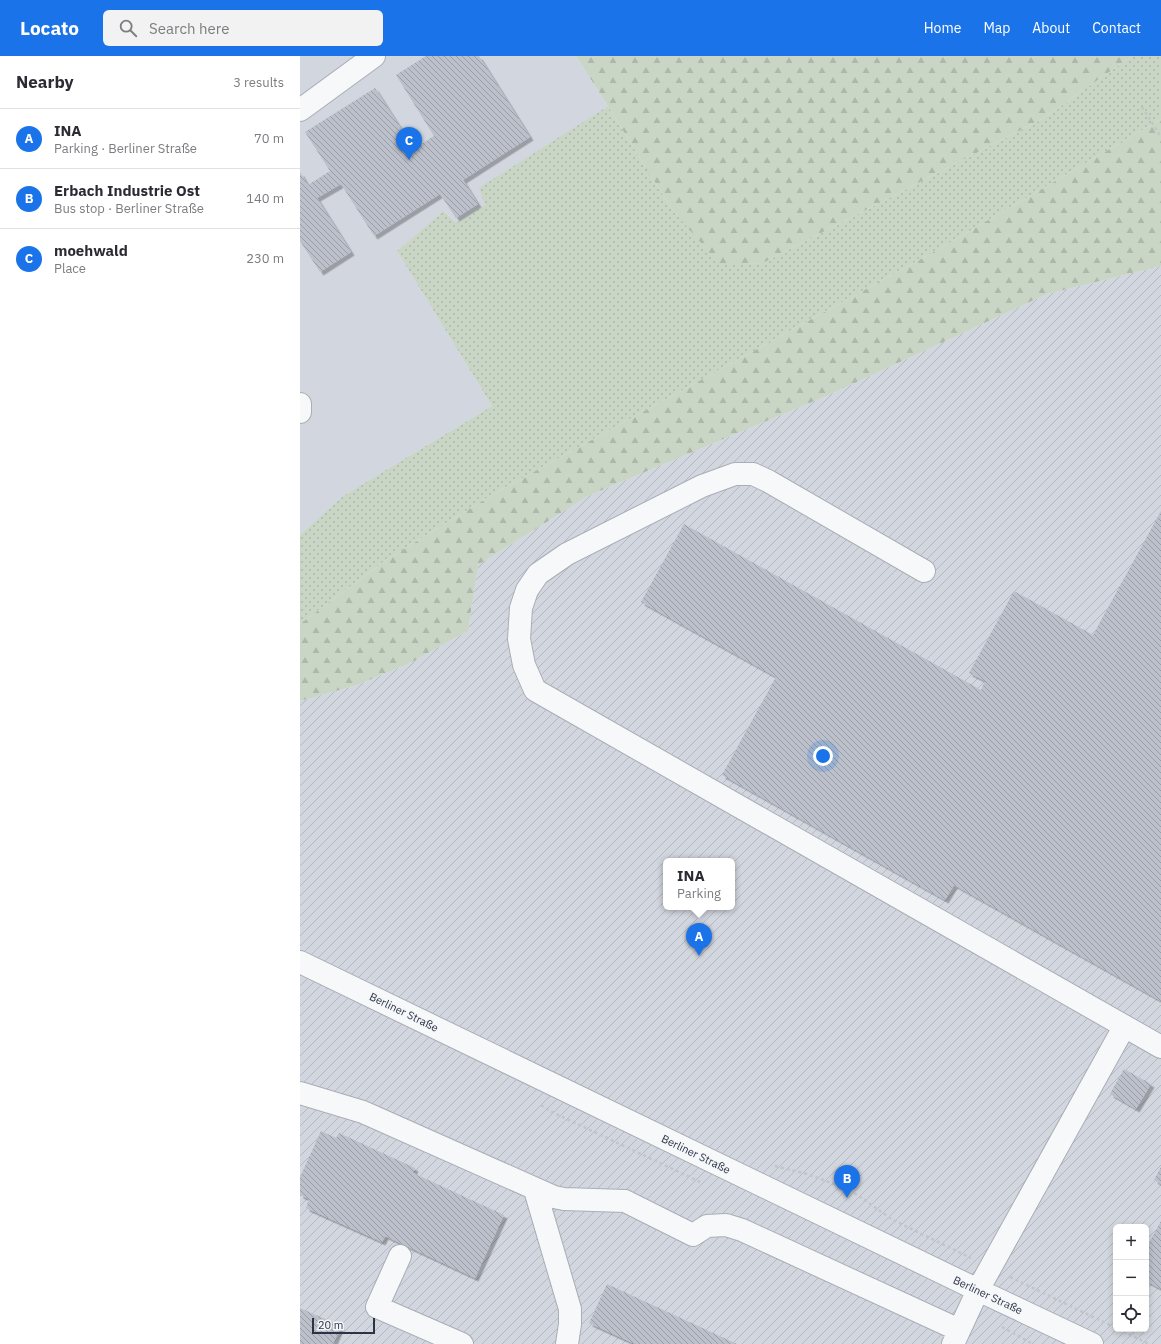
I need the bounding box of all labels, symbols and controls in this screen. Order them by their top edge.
search box [103,10,383,46]
text: Locato [20,16,79,40]
icon: search [117,17,139,39]
text: Search here [149,19,229,38]
text: Home [924,19,961,37]
text: Map [983,19,1010,37]
text: About [1032,19,1070,37]
text: Contact [1092,19,1141,37]
text: Nearby [16,71,74,93]
text: 3 results [233,74,284,91]
text: INA [54,121,82,140]
pin: C [396,127,422,160]
text: A [25,130,33,147]
text: 70 m [254,130,284,147]
text: Parking · Berliner Straße [54,140,197,157]
text: Erbach Industrie Ost [54,181,200,200]
text: B [25,190,33,207]
text: 140 m [246,190,284,207]
text: Bus stop · Berliner Straße [54,200,204,217]
text: moehwald [54,241,128,260]
text: C [25,250,33,267]
text: 230 m [246,250,284,267]
text: Place [54,260,86,277]
your location [813,746,833,766]
popup [663,858,735,910]
text: INA [677,866,705,885]
text: Parking [677,885,721,902]
pin: A [686,923,712,956]
street label: Berliner Straße [367,989,441,1035]
street label: Berliner Straße [659,1131,733,1177]
pin: B [834,1165,860,1198]
map controls [1113,1224,1149,1332]
button: + [1113,1224,1149,1260]
button: − [1113,1260,1149,1296]
street label: Berliner Straße [951,1273,1025,1317]
button: locate [1113,1296,1149,1332]
scale bar [312,1316,375,1335]
text: 20 m [318,1318,343,1332]

